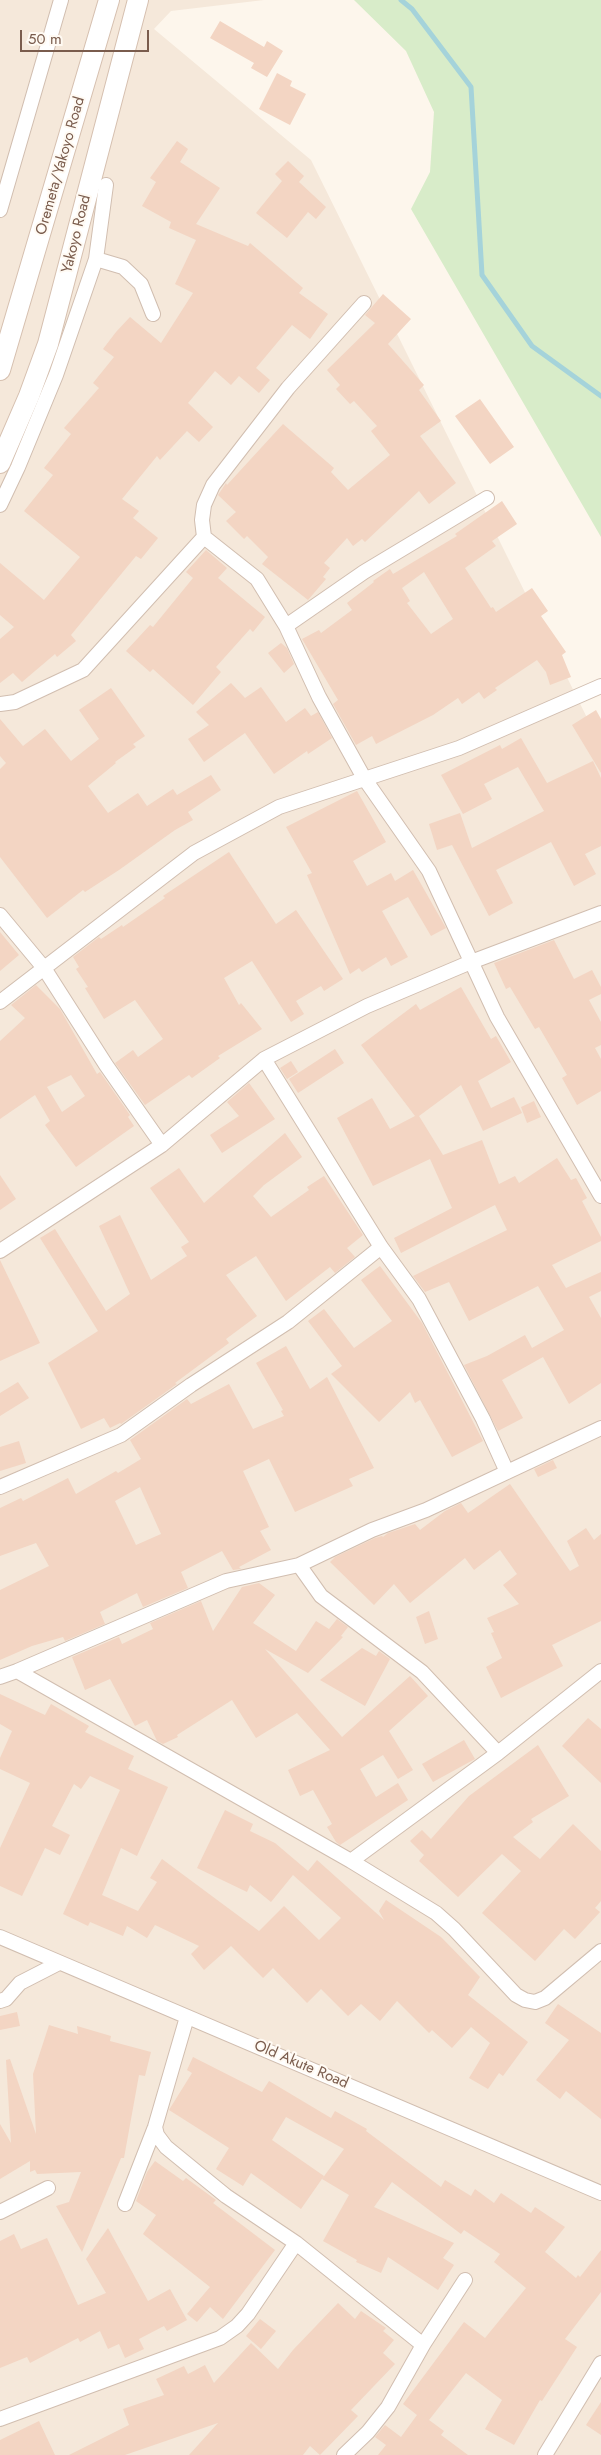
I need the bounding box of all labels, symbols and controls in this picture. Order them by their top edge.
scale bar [22,20,151,52]
text: 50 m [28,28,62,50]
street label: Oremeta/Yakoyo Road [33,95,89,237]
street label: Yakoyo Road [59,193,95,275]
street label: Old Akute Road [251,2037,351,2093]

